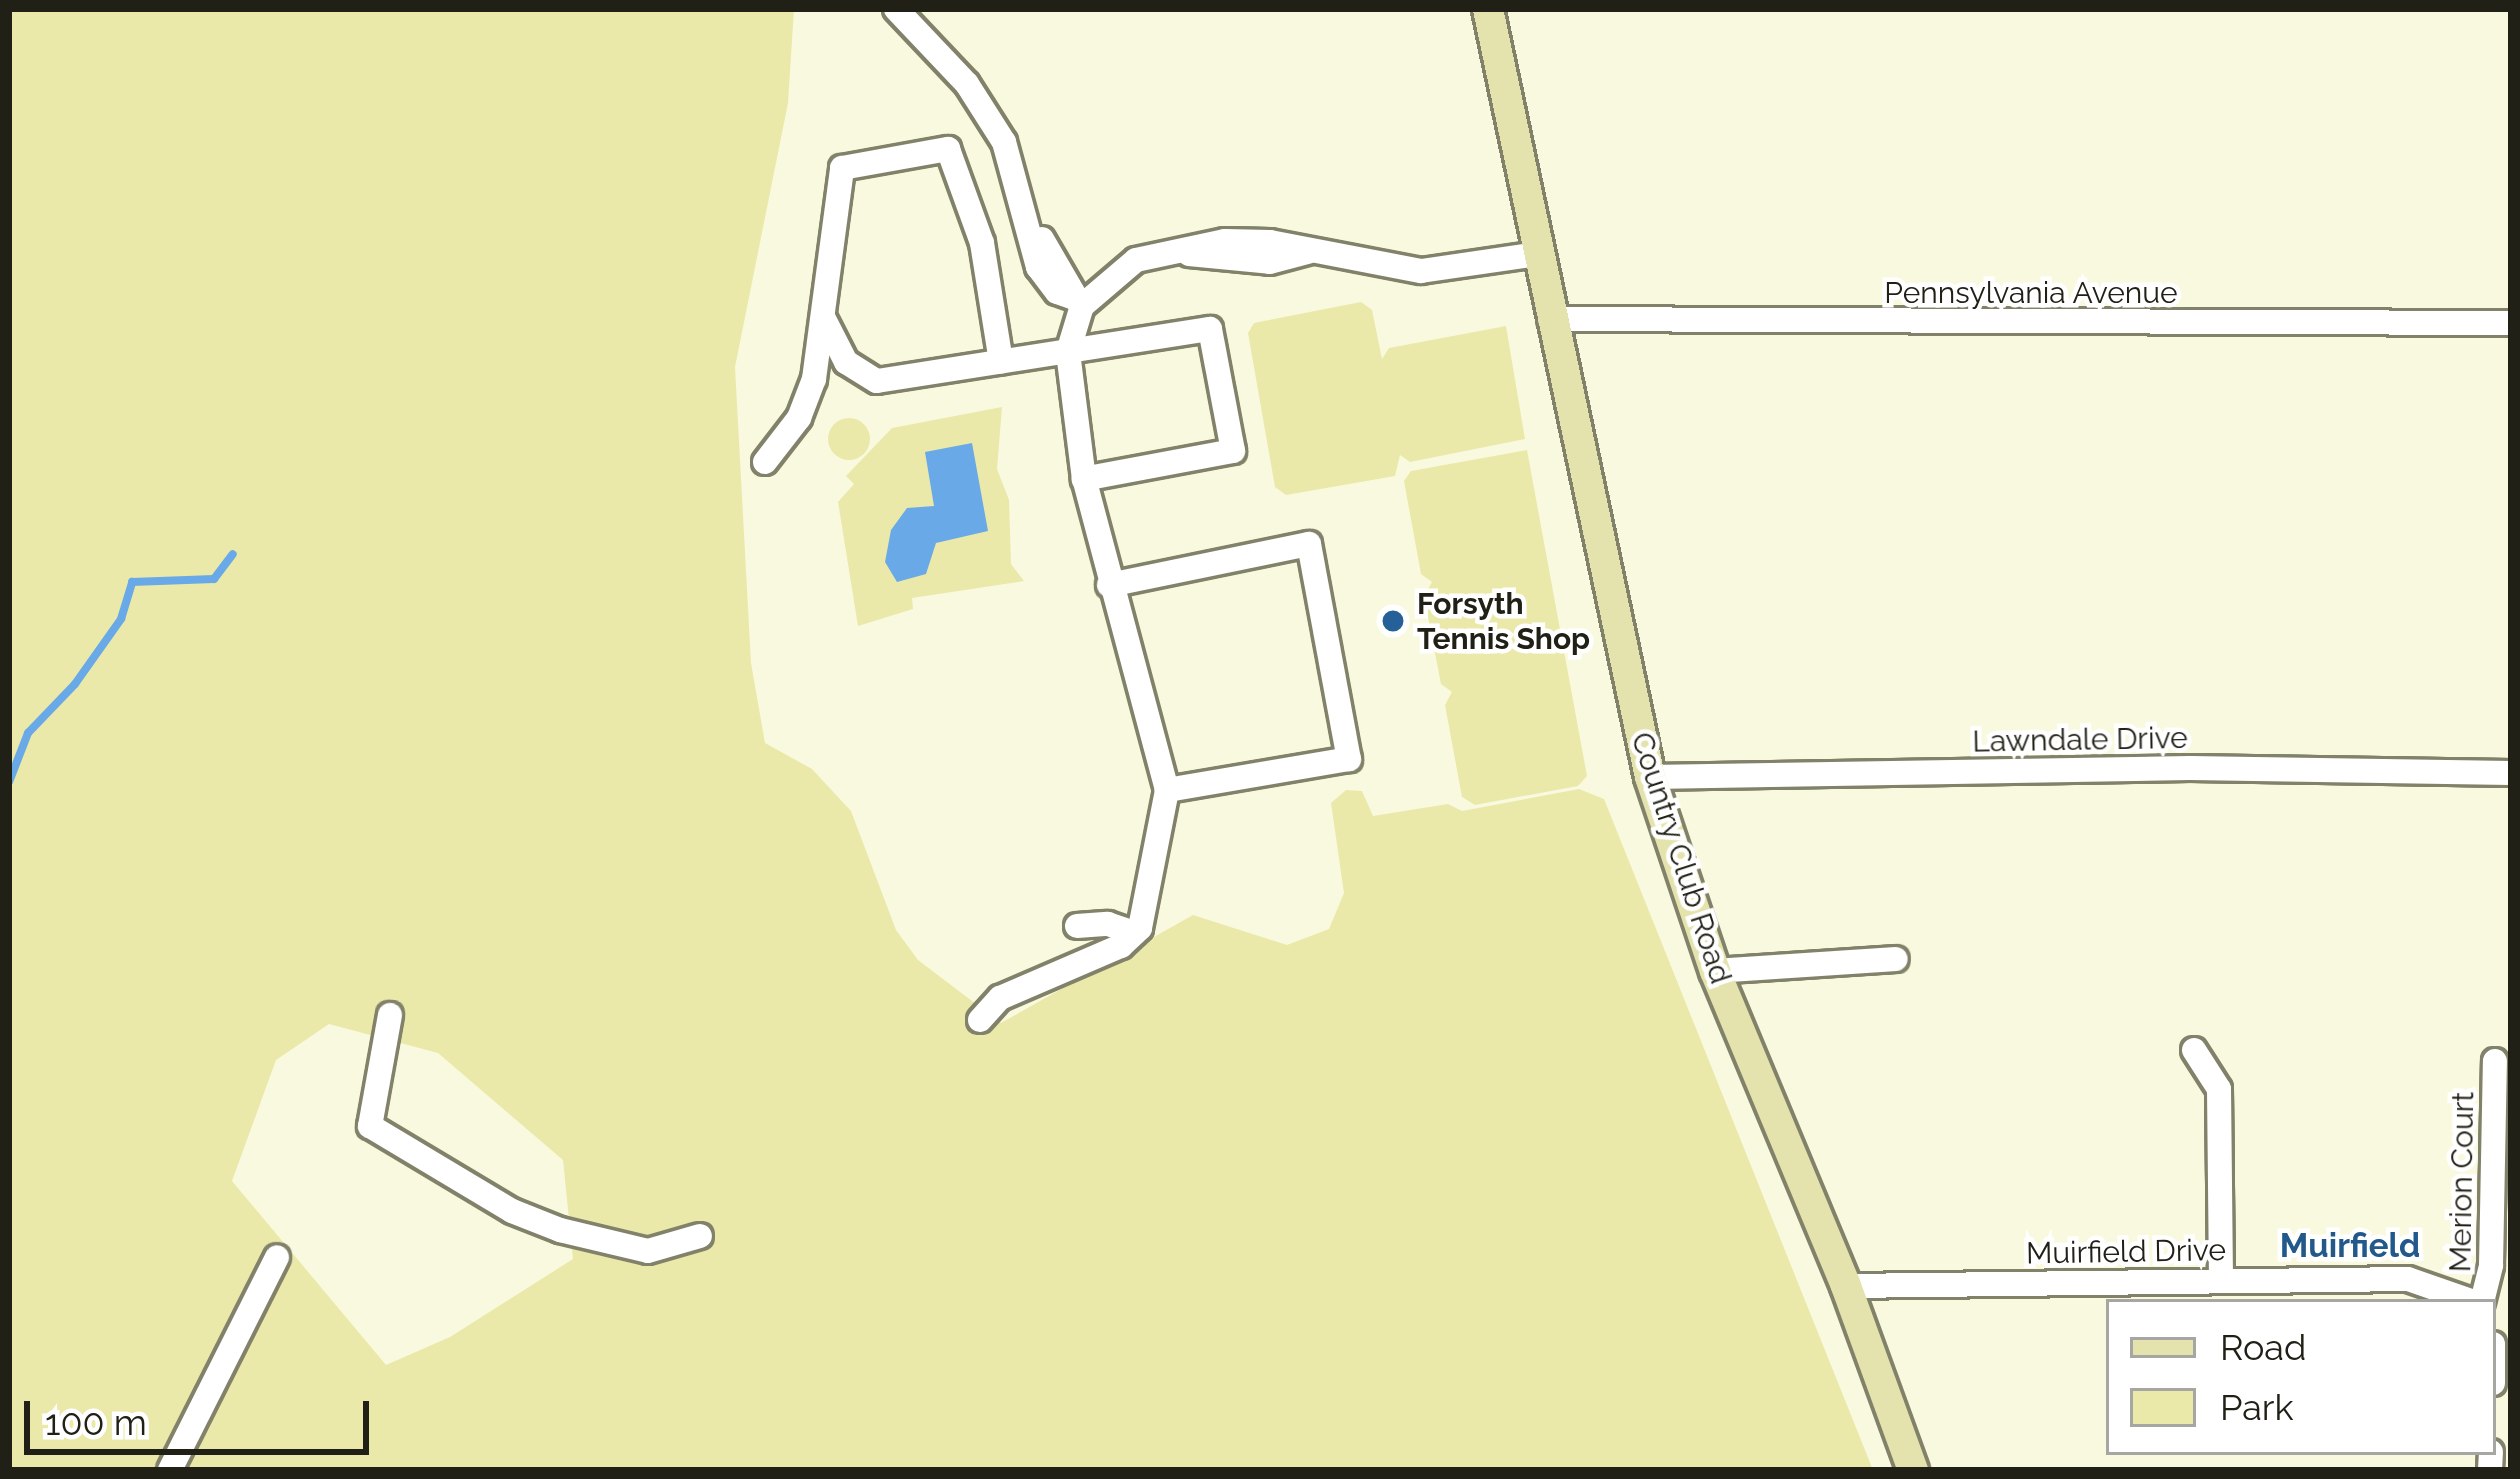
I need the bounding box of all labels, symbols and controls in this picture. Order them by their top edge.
street label: Pennsylvania Avenue [1884,275,2178,311]
place label: Forsyth Tennis Shop [1417,586,1590,656]
marker: Forsyth Tennis Shop [1380,608,1406,634]
street label: Lawndale Drive [1972,720,2188,760]
street label: Country Club Road [1623,727,1739,989]
street label: Merion Court [2442,1091,2482,1273]
district label: Muirfield [2280,1226,2420,1266]
street label: Muirfield Drive [2026,1232,2226,1272]
legend [2106,1299,2496,1455]
text: Road [2220,1326,2306,1368]
scale bar [30,1377,375,1451]
text: Park [2220,1386,2294,1428]
text: 100 m [45,1401,147,1443]

